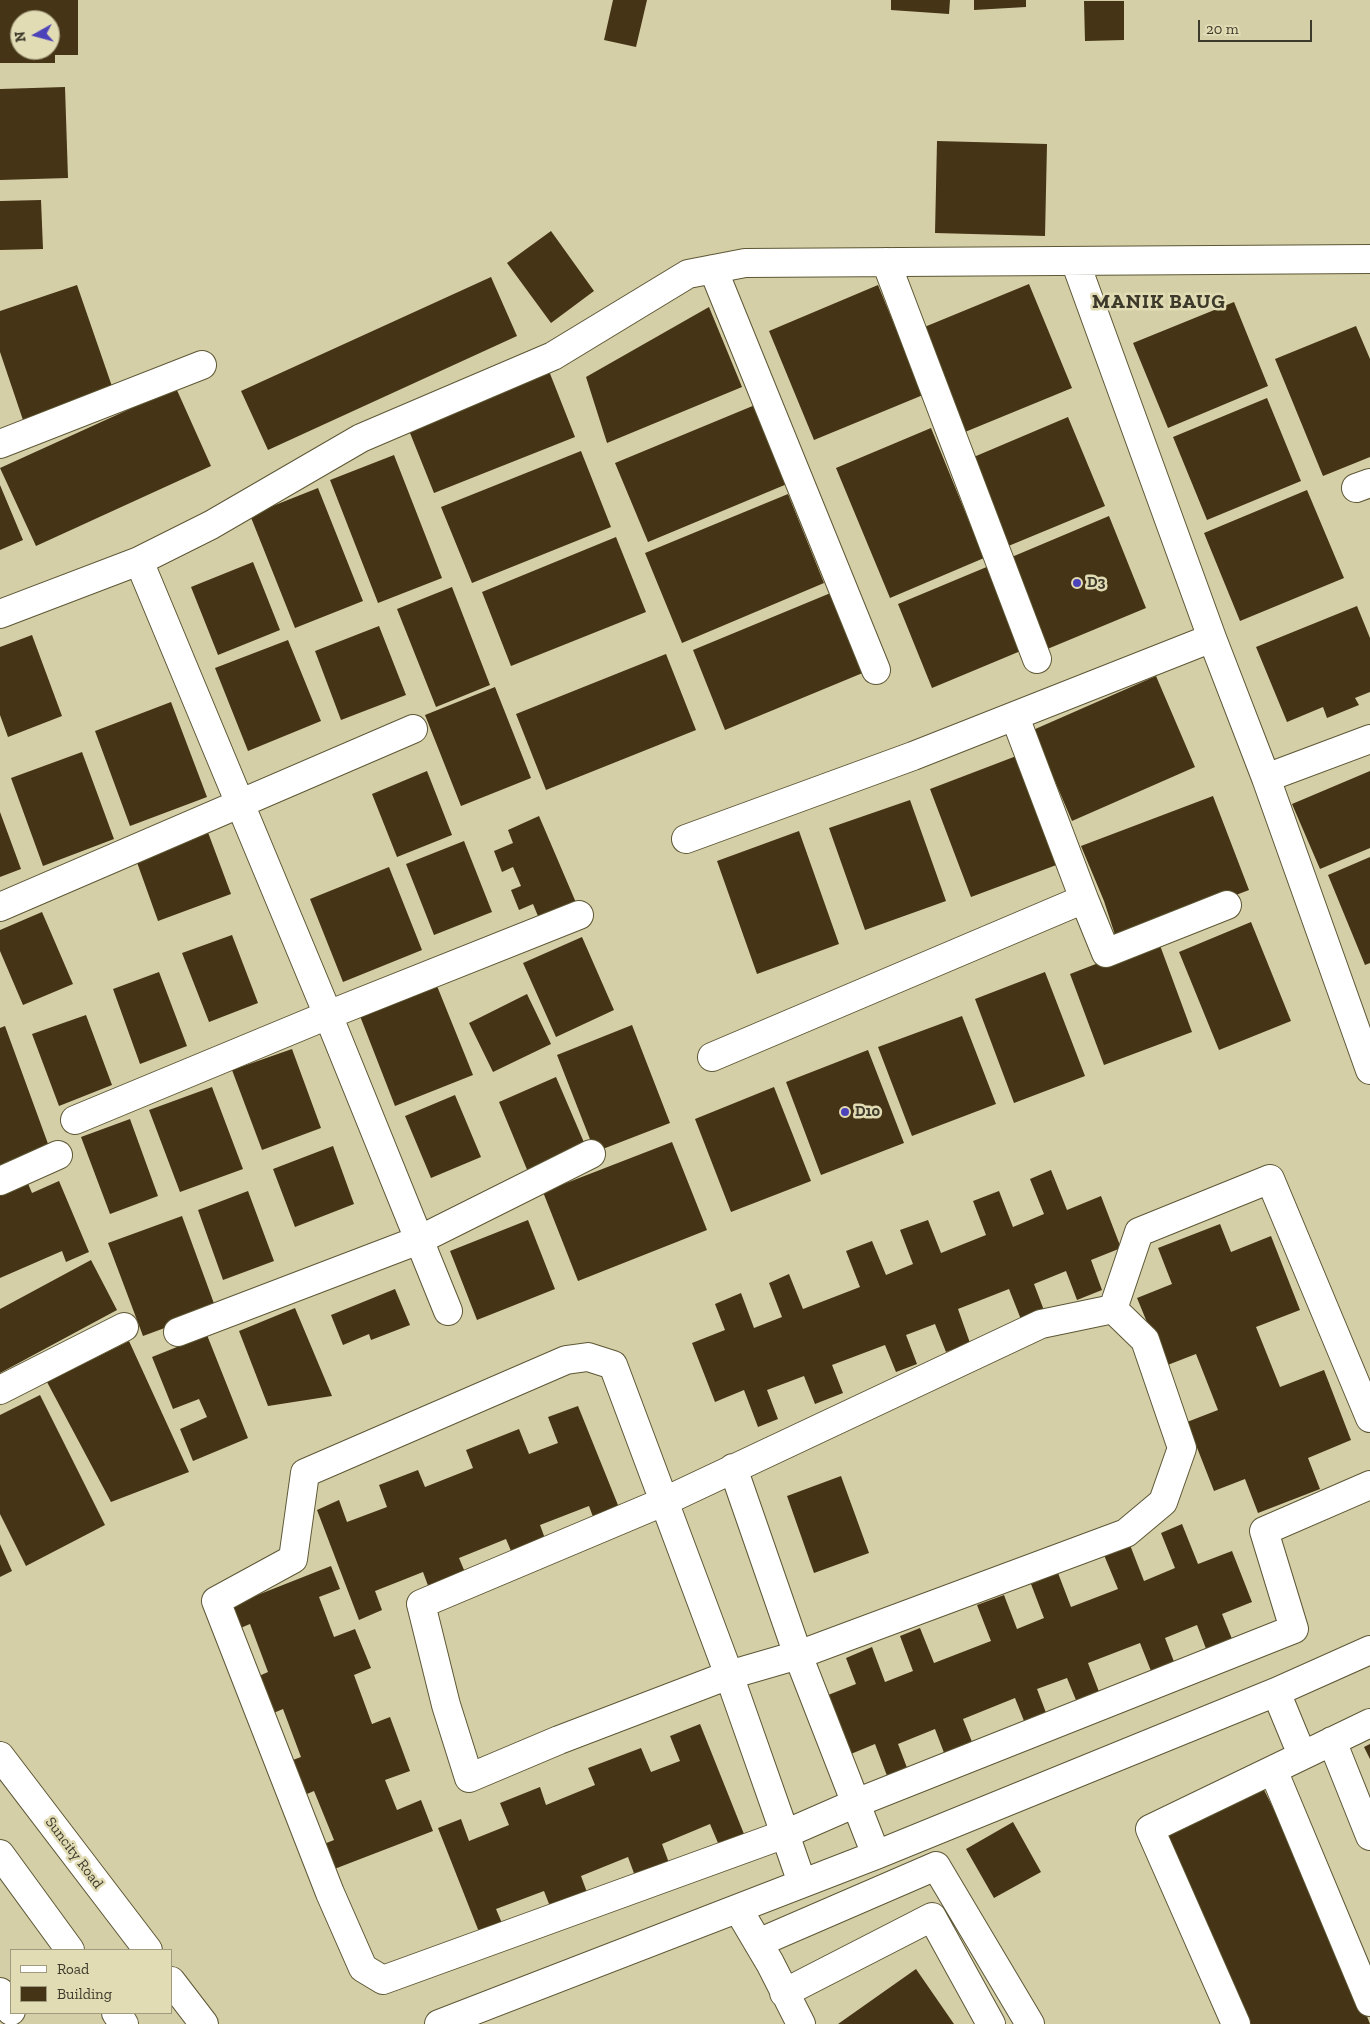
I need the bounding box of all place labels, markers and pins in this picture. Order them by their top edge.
place label: D3 [1087,574,1105,592]
marker: D3 [1071,577,1083,589]
place label: D10 [855,1103,880,1121]
marker: D10 [839,1106,851,1118]

